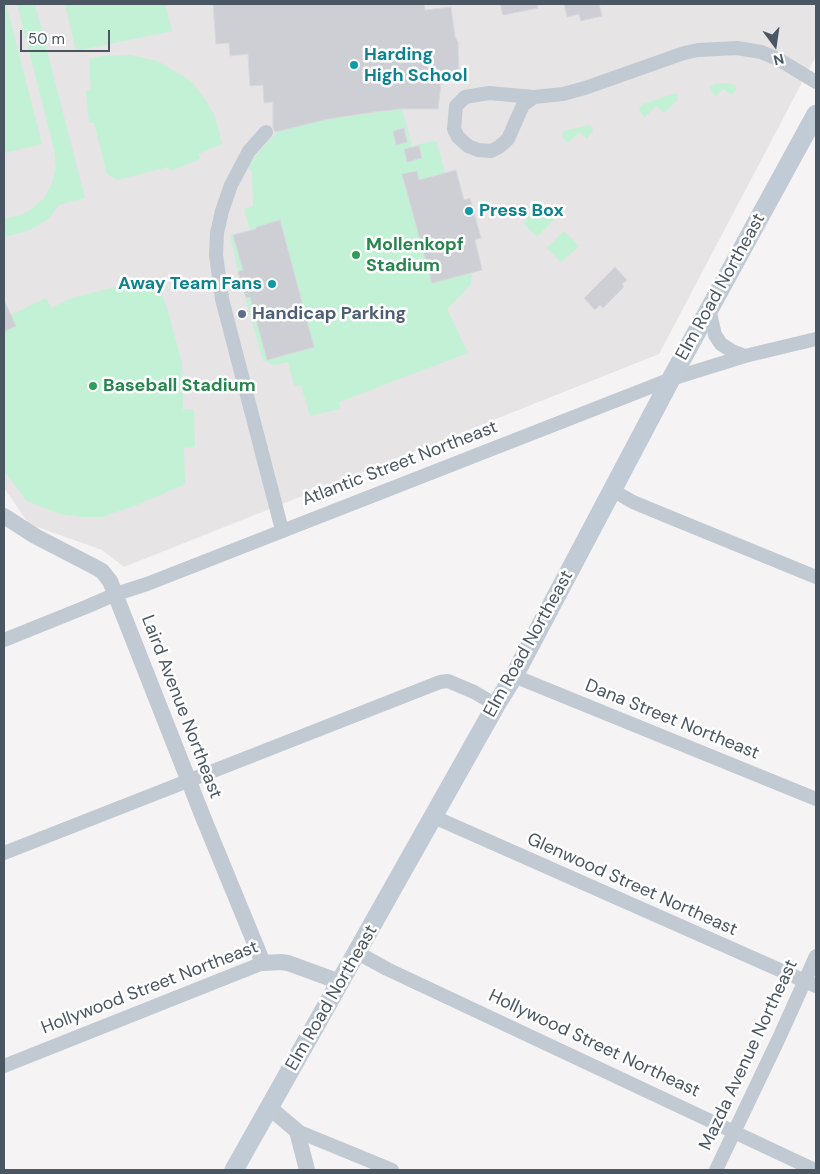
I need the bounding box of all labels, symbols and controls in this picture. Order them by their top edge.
scale bar [22,20,112,52]
north arrow [750,20,800,70]
text: 50 m [28,29,65,49]
place label: Harding High School [364,44,468,86]
text: N [771,50,786,70]
marker: Harding High School [348,59,360,71]
place label: Press Box [479,200,564,222]
marker: Press Box [463,205,475,217]
street label: Elm Road Northeast [672,210,770,364]
place label: Mollenkopf Stadium [366,234,464,276]
marker: Mollenkopf Stadium [350,249,362,261]
place label: Away Team Fans [118,273,262,295]
marker: Away Team Fans [266,278,278,290]
place label: Handicap Parking [252,303,406,325]
marker: Handicap Parking [236,308,248,320]
place label: Baseball Stadium [103,375,256,397]
marker: Baseball Stadium [87,380,99,392]
street label: Atlantic Street Northeast [299,417,501,511]
street label: Elm Road Northeast [480,567,578,721]
street label: Laird Avenue Northeast [136,612,226,802]
street label: Dana Street Northeast [582,675,762,765]
street label: Glenwood Street Northeast [524,829,740,941]
street label: Elm Road Northeast [281,921,383,1075]
street label: Hollywood Street Northeast [39,937,261,1039]
street label: Mazda Avenue Northeast [695,956,803,1154]
street label: Hollywood Street Northeast [485,986,703,1102]

